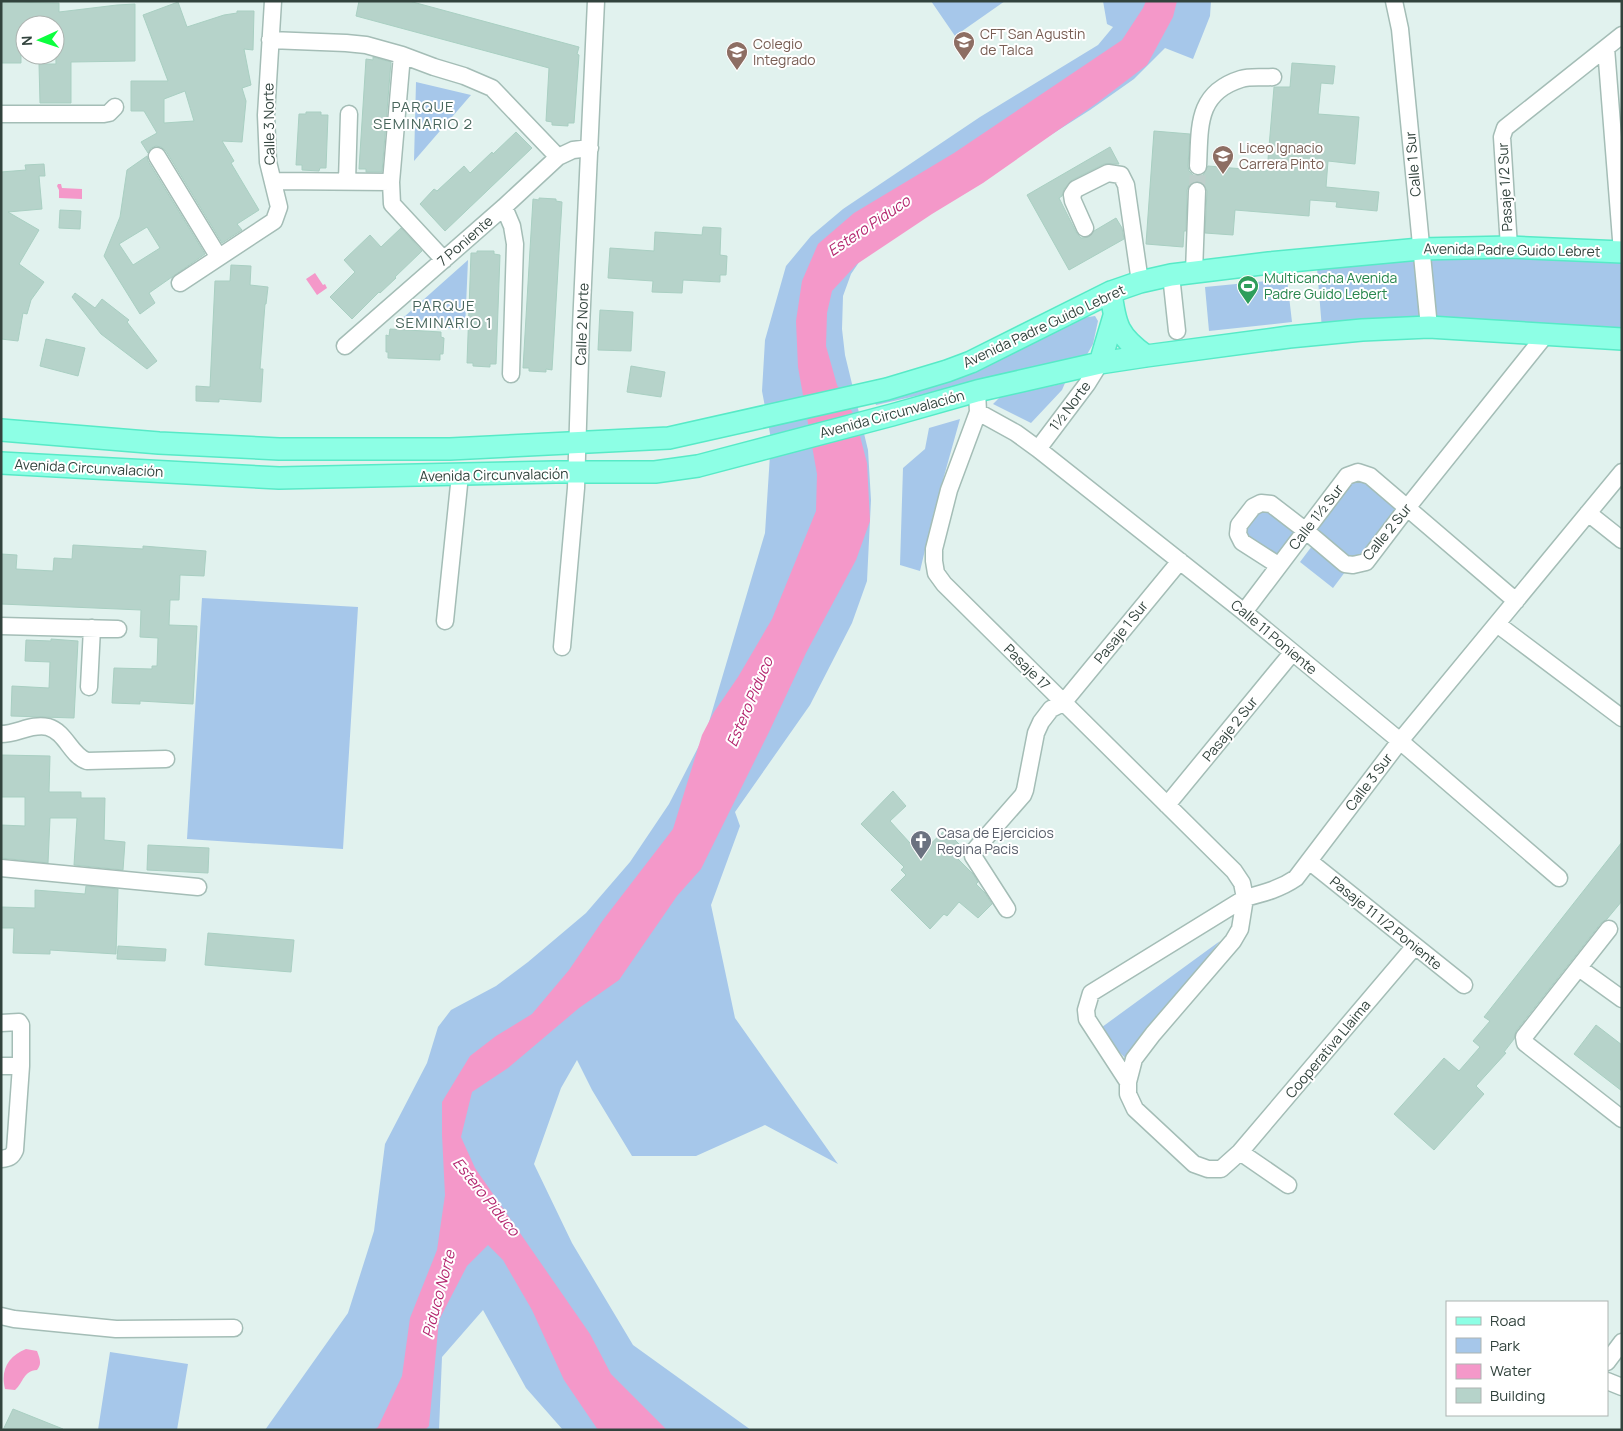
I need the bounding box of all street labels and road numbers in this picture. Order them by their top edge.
street label: Calle 3 Norte [258,83,279,165]
street label: Calle 1 Sur [1400,131,1425,198]
street label: Pasaje 1/2 Sur [1493,142,1516,232]
street label: 7 Poniente [433,211,497,270]
street label: Avenida Padre Guido Lebret [1423,238,1601,261]
street label: Avenida Padre Guido Lebret [960,279,1128,372]
street label: Calle 2 Norte [571,282,592,366]
street label: 1½ Norte [1045,377,1095,434]
street label: Avenida Circunvalación [817,385,966,442]
street label: Avenida Circunvalación [14,454,164,481]
street label: Avenida Circunvalación [419,464,569,485]
street label: Calle 1½ Sur [1284,480,1347,554]
street label: Calle 2 Sur [1358,499,1415,564]
street label: Calle 11 Poniente [1227,595,1321,678]
street label: Pasaje 1 Sur [1089,596,1152,667]
street label: Pasaje 17 [1000,639,1055,694]
street label: Pasaje 2 Sur [1198,692,1262,765]
street label: Calle 3 Sur [1341,749,1397,815]
street label: Pasaje 11 1/2 Poniente [1326,871,1446,974]
street label: Cooperativa Llaima [1281,996,1374,1102]

